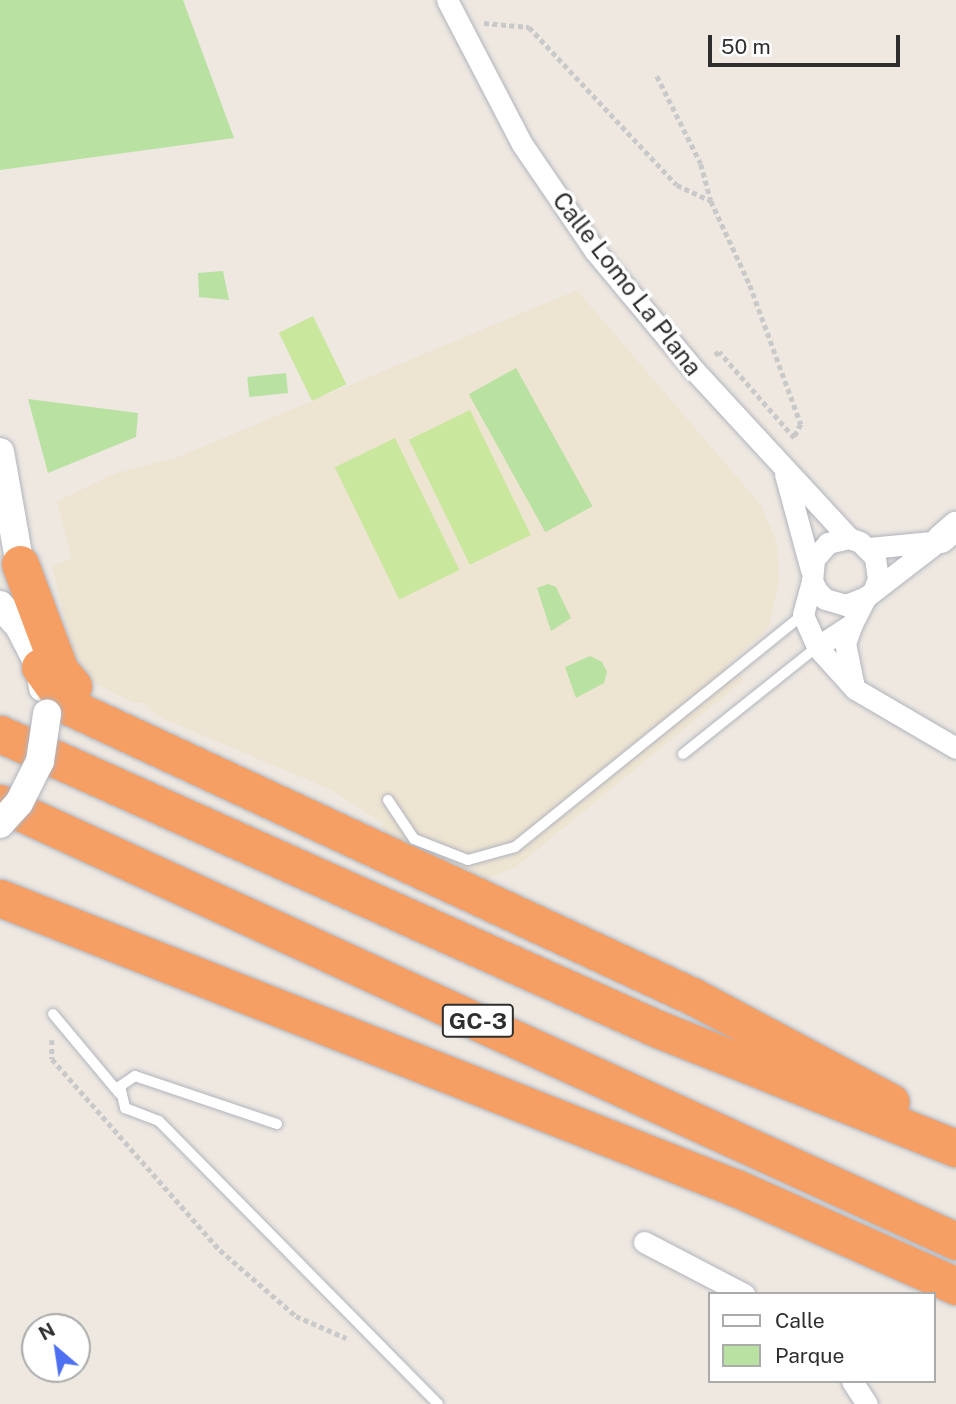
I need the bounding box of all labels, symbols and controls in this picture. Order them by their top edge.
scale bar [711,21,904,65]
text: 50 m [721,34,771,59]
street label: Calle Lomo La Plana [546,186,708,382]
road number: GC-3 [441,1002,515,1040]
legend [708,1292,935,1383]
text: Calle [775,1308,825,1333]
north arrow [21,1313,91,1383]
text: N [35,1318,59,1345]
text: Parque [775,1343,844,1368]

